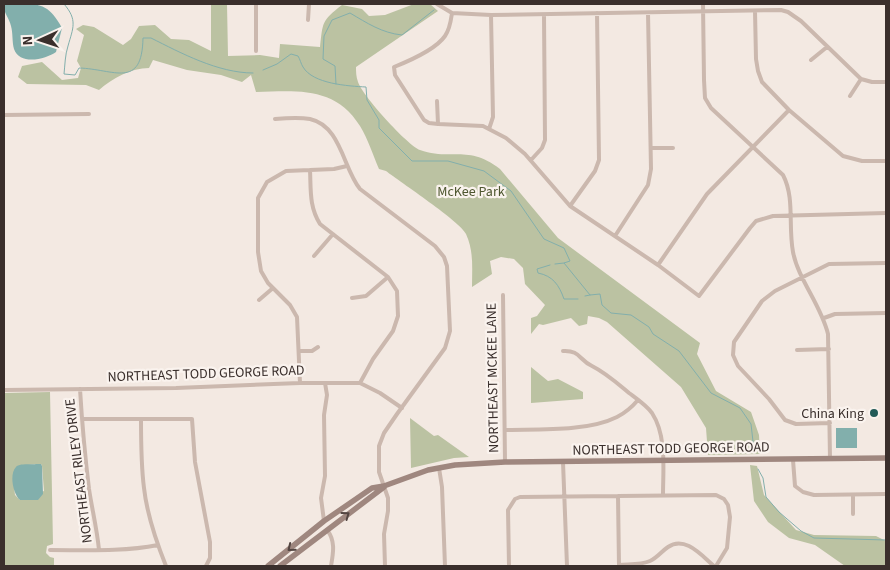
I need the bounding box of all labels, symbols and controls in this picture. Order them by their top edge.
north arrow [15,15,65,65]
text: N [18,35,38,46]
park label: McKee Park [437,182,505,202]
street label: NORTHEAST MCKEE LANE [482,303,504,453]
street label: NORTHEAST TODD GEORGE ROAD [107,361,305,387]
street label: NORTHEAST RILEY DRIVE [60,398,98,544]
place label: China King [801,404,864,424]
marker: China King [868,407,880,419]
street label: NORTHEAST TODD GEORGE ROAD [572,437,770,461]
one-way arrow [340,512,350,521]
one-way arrow [288,542,297,551]

